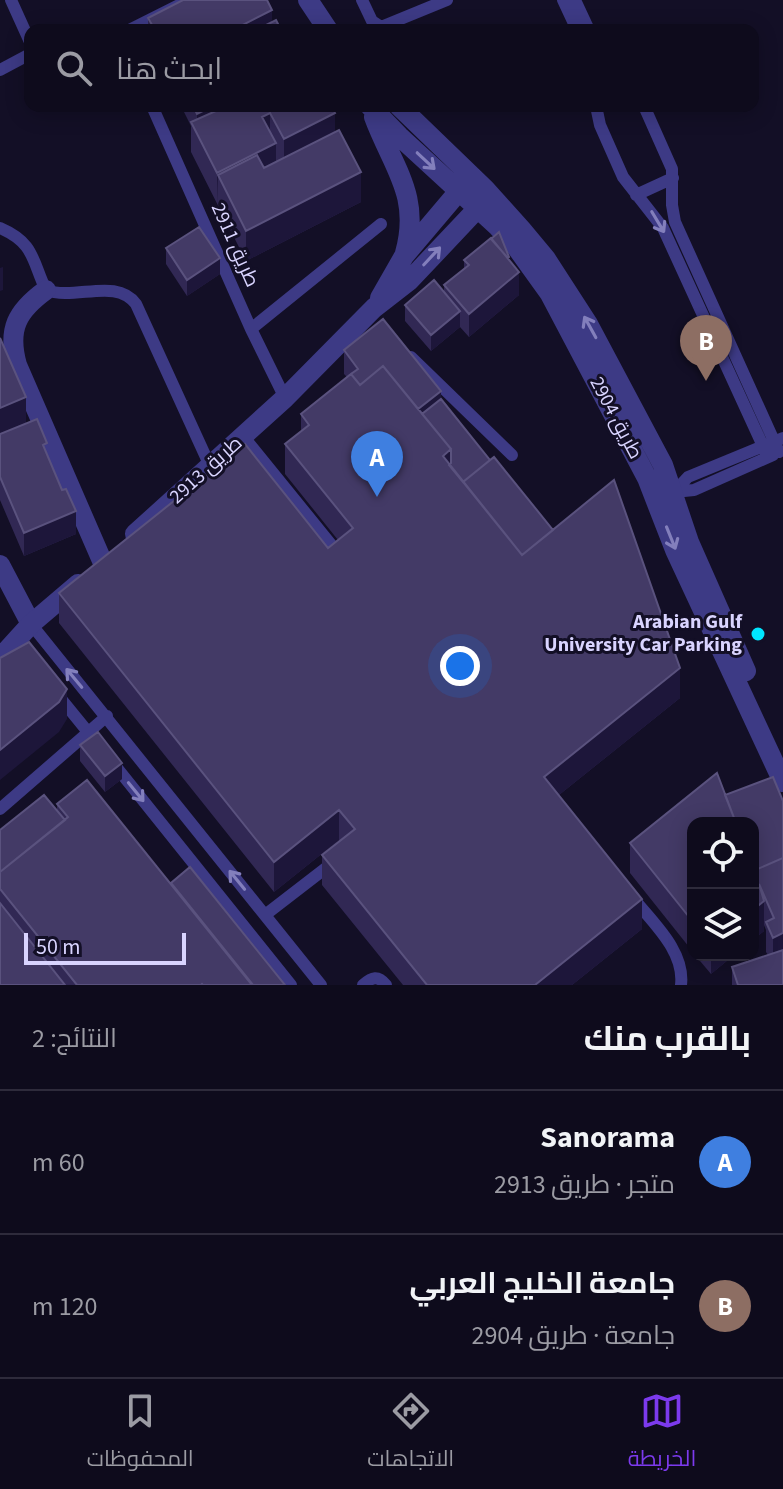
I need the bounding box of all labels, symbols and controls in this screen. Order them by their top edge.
search box [24,24,759,112]
icon: search [52,46,96,90]
text: ابحث هنا [116,48,222,91]
one-way arrow [415,151,435,169]
street label: طريق 2911 [204,198,266,292]
one-way arrow [651,210,667,233]
one-way arrow [422,247,441,266]
pin: B [680,315,732,381]
one-way arrow [582,316,598,339]
street label: طريق 2904 [583,372,649,464]
street label: طريق 2913 [163,430,249,510]
pin: A [351,431,403,497]
one-way arrow [664,526,679,550]
place label: Arabian Gulf University Car Parking [544,608,743,659]
marker: Arabian Gulf University Car Parking [749,625,767,643]
your location [440,646,480,686]
one-way arrow [65,668,83,689]
one-way arrow [128,781,145,802]
map controls [687,817,759,961]
button: locate [687,817,759,889]
one-way arrow [228,870,246,891]
button: layers [687,889,759,961]
scale bar [24,929,186,965]
text: 50 m [36,931,81,963]
text: بالقرب منك [584,1015,751,1064]
text: النتائج: 2 [32,1020,117,1057]
text: Sanorama [540,1116,675,1159]
text: 60 m [32,1144,85,1181]
text: A [718,1144,732,1181]
text: متجر · طريق 2913 [494,1166,675,1203]
text: جامعة الخليج العربي [410,1262,675,1305]
text: 120 m [32,1288,98,1325]
text: B [717,1288,733,1325]
text: جامعة · طريق 2904 [471,1317,675,1354]
tab: المحفوظات [87,1389,194,1479]
tab: الاتجاهات [367,1389,454,1479]
tab: الخريطة [628,1389,696,1479]

